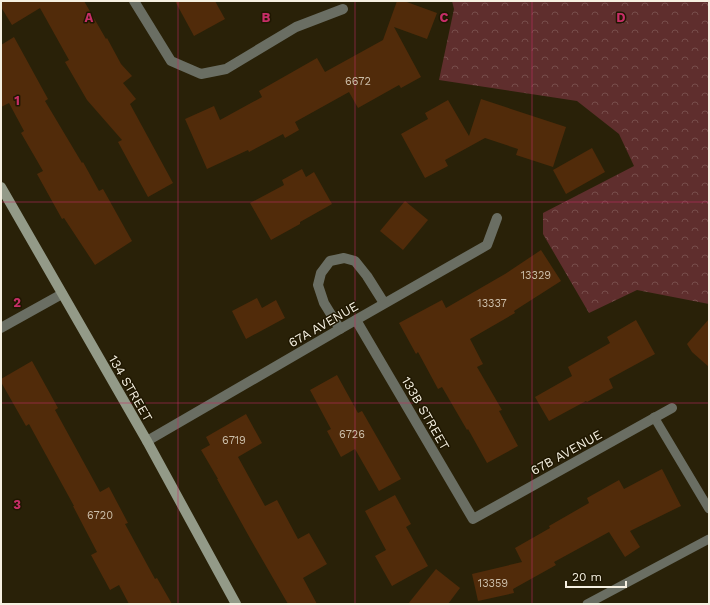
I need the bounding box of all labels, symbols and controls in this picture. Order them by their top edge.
text: A [85,10,94,25]
text: B [262,10,271,25]
text: C [440,10,449,25]
text: D [616,10,626,25]
house number: 6672 [345,75,371,88]
text: 1 [14,93,20,108]
house number: 13329 [521,269,551,282]
text: 2 [13,295,21,310]
house number: 13337 [477,297,507,310]
street label: 67A AVENUE [286,298,361,350]
street label: 134 STREET [106,352,156,424]
street label: 133B STREET [399,374,453,453]
street label: 67B AVENUE [528,427,604,478]
house number: 6726 [339,428,365,441]
house number: 6719 [222,434,246,447]
text: 3 [13,497,21,512]
house number: 6720 [87,509,113,522]
scale bar [566,563,626,589]
text: 20 m [572,570,602,584]
house number: 13359 [478,577,508,590]

